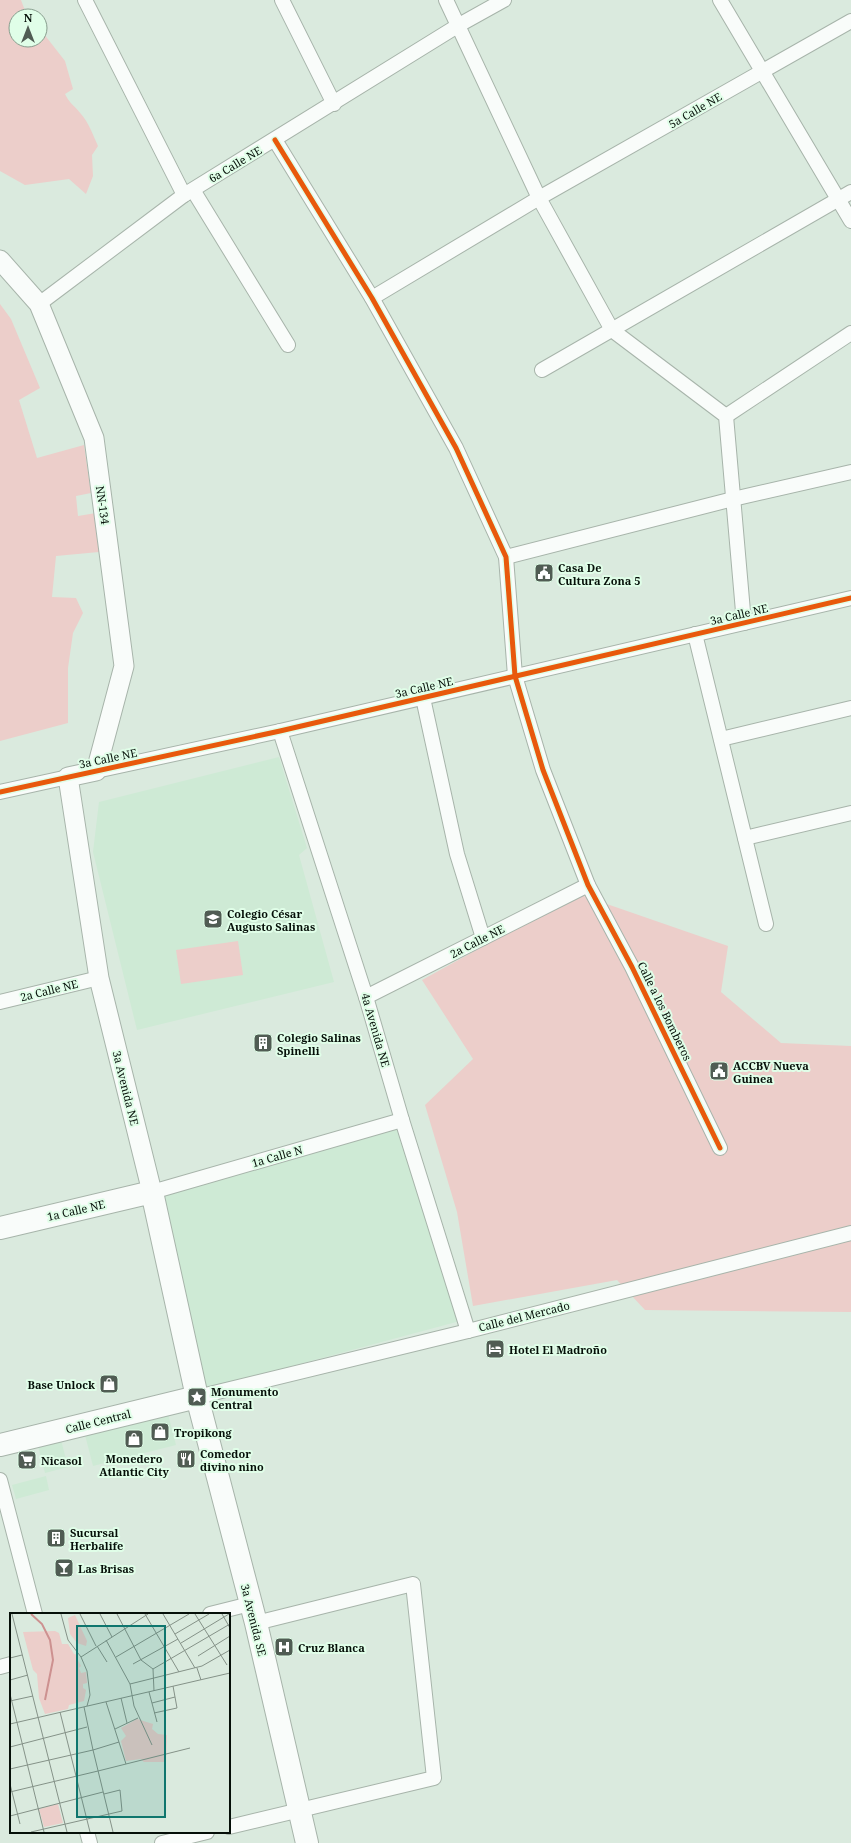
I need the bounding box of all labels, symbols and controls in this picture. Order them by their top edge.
north arrow [8,8,48,48]
text: N [24,10,33,25]
street label: 5a Calle NE [666,89,724,131]
street label: 6a Calle NE [206,142,264,186]
street label: NN-134 [93,485,113,525]
place label: Casa De Cultura Zona 5 [558,560,640,588]
public building icon: Casa De Cultura Zona 5 [533,562,555,584]
street label: 3a Calle NE [709,600,770,628]
street label: 3a Calle NE [394,673,455,701]
street label: 3a Calle NE [78,745,139,771]
place label: Colegio César Augusto Salinas [227,906,315,934]
school or university icon: Colegio César Augusto Salinas [202,908,224,930]
street label: 2a Calle NE [447,921,507,961]
street label: Calle a los Bomberos [635,959,695,1063]
street label: 2a Calle NE [19,976,80,1004]
street label: 4a Avenida NE [358,991,394,1069]
place label: Colegio Salinas Spinelli [277,1030,361,1058]
building icon: Colegio Salinas Spinelli [252,1032,274,1054]
street label: 3a Avenida NE [110,1049,143,1127]
place label: ACCBV Nueva Guinea [733,1058,809,1086]
public building icon: ACCBV Nueva Guinea [708,1060,730,1082]
street label: 1a Calle N [250,1141,305,1170]
street label: 1a Calle NE [46,1196,107,1224]
street label: Calle del Mercado [477,1297,571,1335]
hotel icon: Hotel El Madroño [484,1338,506,1360]
place label: Hotel El Madroño [509,1342,607,1357]
shop icon: Base Unlock [98,1373,120,1395]
place label: Base Unlock [28,1377,95,1392]
place label: Monumento Central [211,1384,279,1412]
place icon: Monumento Central [186,1386,208,1408]
street label: Calle Central [64,1406,133,1436]
shop icon: Tropikong [149,1421,171,1443]
place label: Tropikong [174,1425,233,1440]
shop icon: Monedero Atlantic City [123,1428,145,1450]
place label: Comedor divino nino [200,1446,264,1474]
restaurant icon: Comedor divino nino [175,1448,197,1470]
supermarket icon: Nicasol [16,1449,38,1471]
place label: Monedero Atlantic City [99,1451,169,1479]
place label: Nicasol [41,1453,82,1468]
place label: Sucursal Herbalife [70,1525,123,1553]
building icon: Sucursal Herbalife [45,1527,67,1549]
bar icon: Las Brisas [53,1557,75,1579]
place label: Las Brisas [78,1561,134,1576]
street label: 3a Avenida SE [238,1582,270,1658]
inset map [10,1613,230,1833]
hospital icon: Cruz Blanca [273,1636,295,1658]
place label: Cruz Blanca [298,1640,365,1655]

